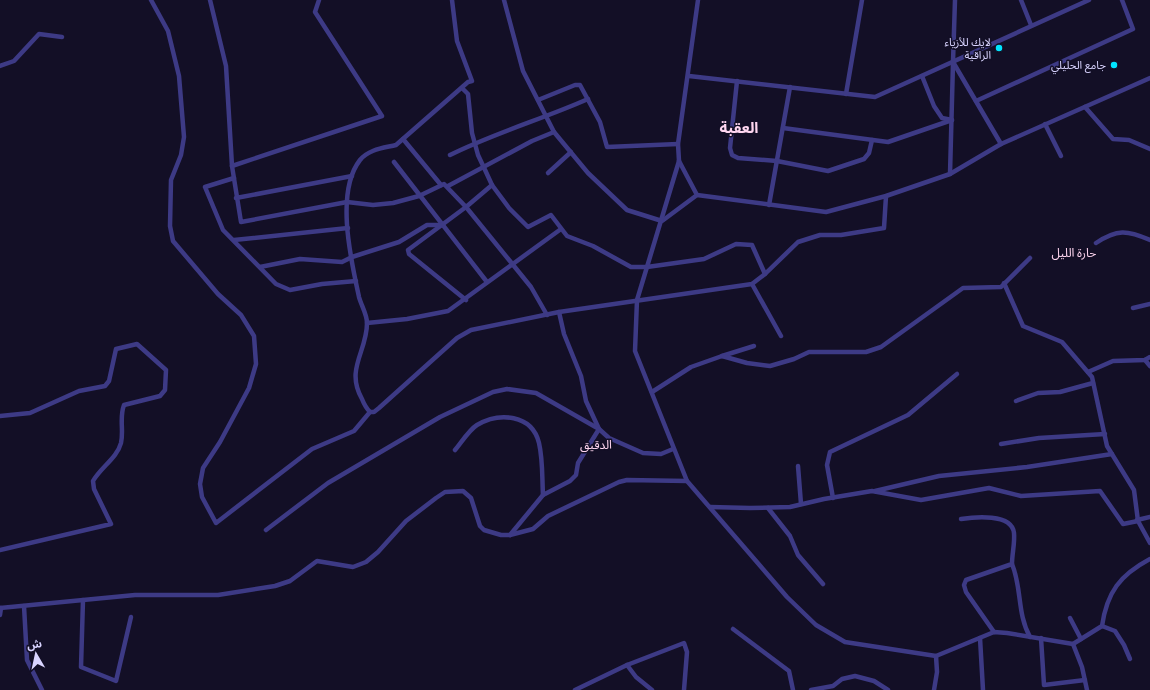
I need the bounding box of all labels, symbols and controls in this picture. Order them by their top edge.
place label: لايك للأزياء الراقية [944,35,991,62]
marker: لايك للأزياء الراقية [994,43,1004,53]
place label: جامع الحليلي [1051,58,1107,75]
marker: جامع الحليلي [1109,60,1119,70]
district label: العقبة [720,117,758,138]
district label: حارة الليل [1052,245,1096,261]
district label: الدقيق [580,437,612,453]
north arrow [16,634,56,674]
text: ش [26,636,43,652]

